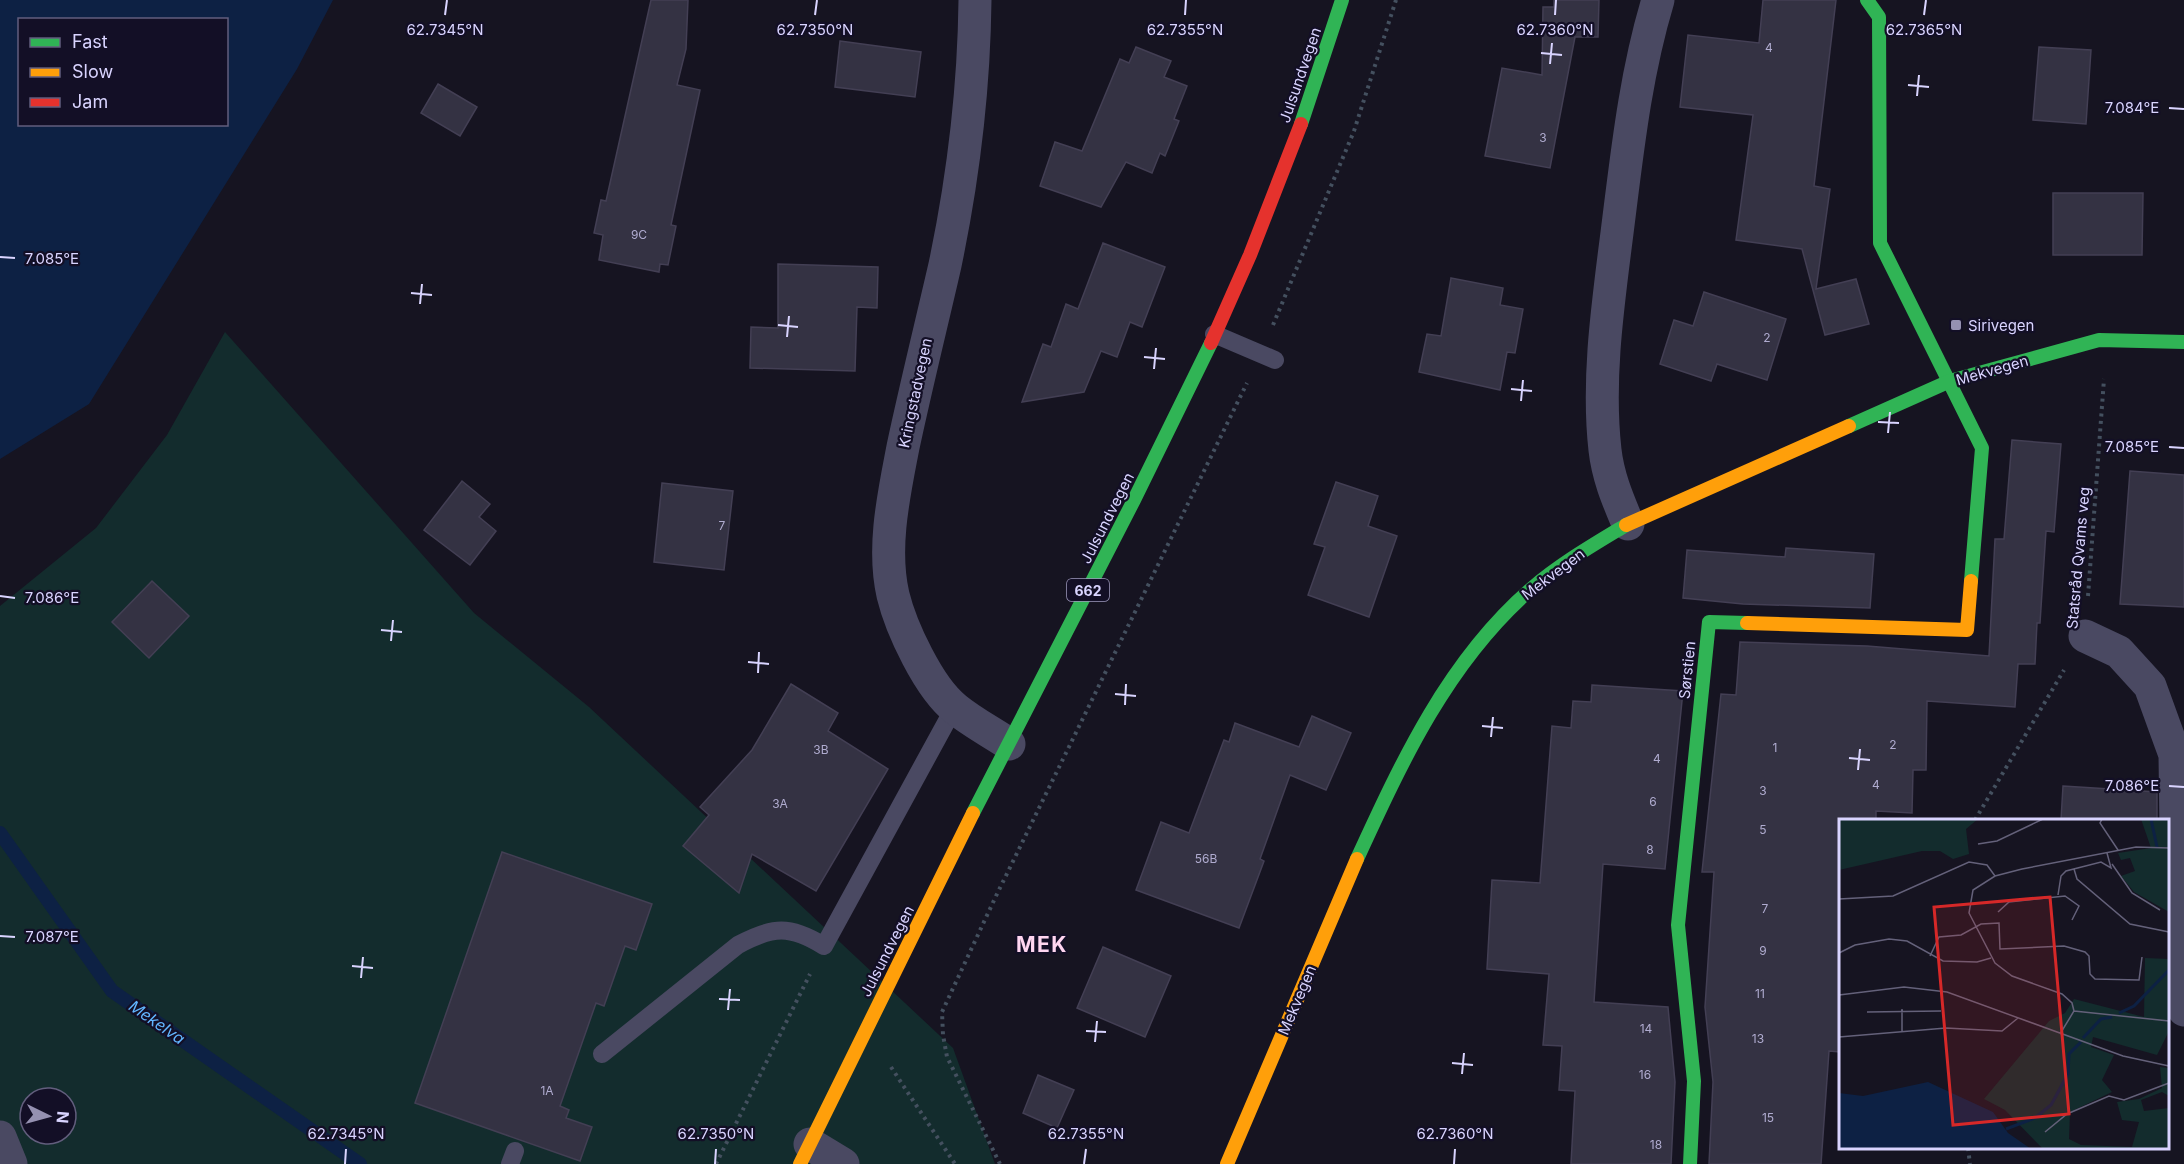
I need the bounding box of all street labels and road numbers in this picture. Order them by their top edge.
street label: Julsundvegen [1275,25,1325,125]
street label: Kringstadvegen [894,336,936,450]
street label: Mekvegen [1954,351,2030,389]
street label: Julsundvegen [1076,469,1138,567]
street label: Statsråd Qvams veg [2062,486,2094,630]
street label: Mekvegen [1518,544,1588,604]
road number: 662 [1067,579,1109,601]
street label: Sørstien [1675,640,1699,700]
street label: Julsundvegen [856,902,918,1000]
street label: Mekvegen [1274,962,1320,1038]

